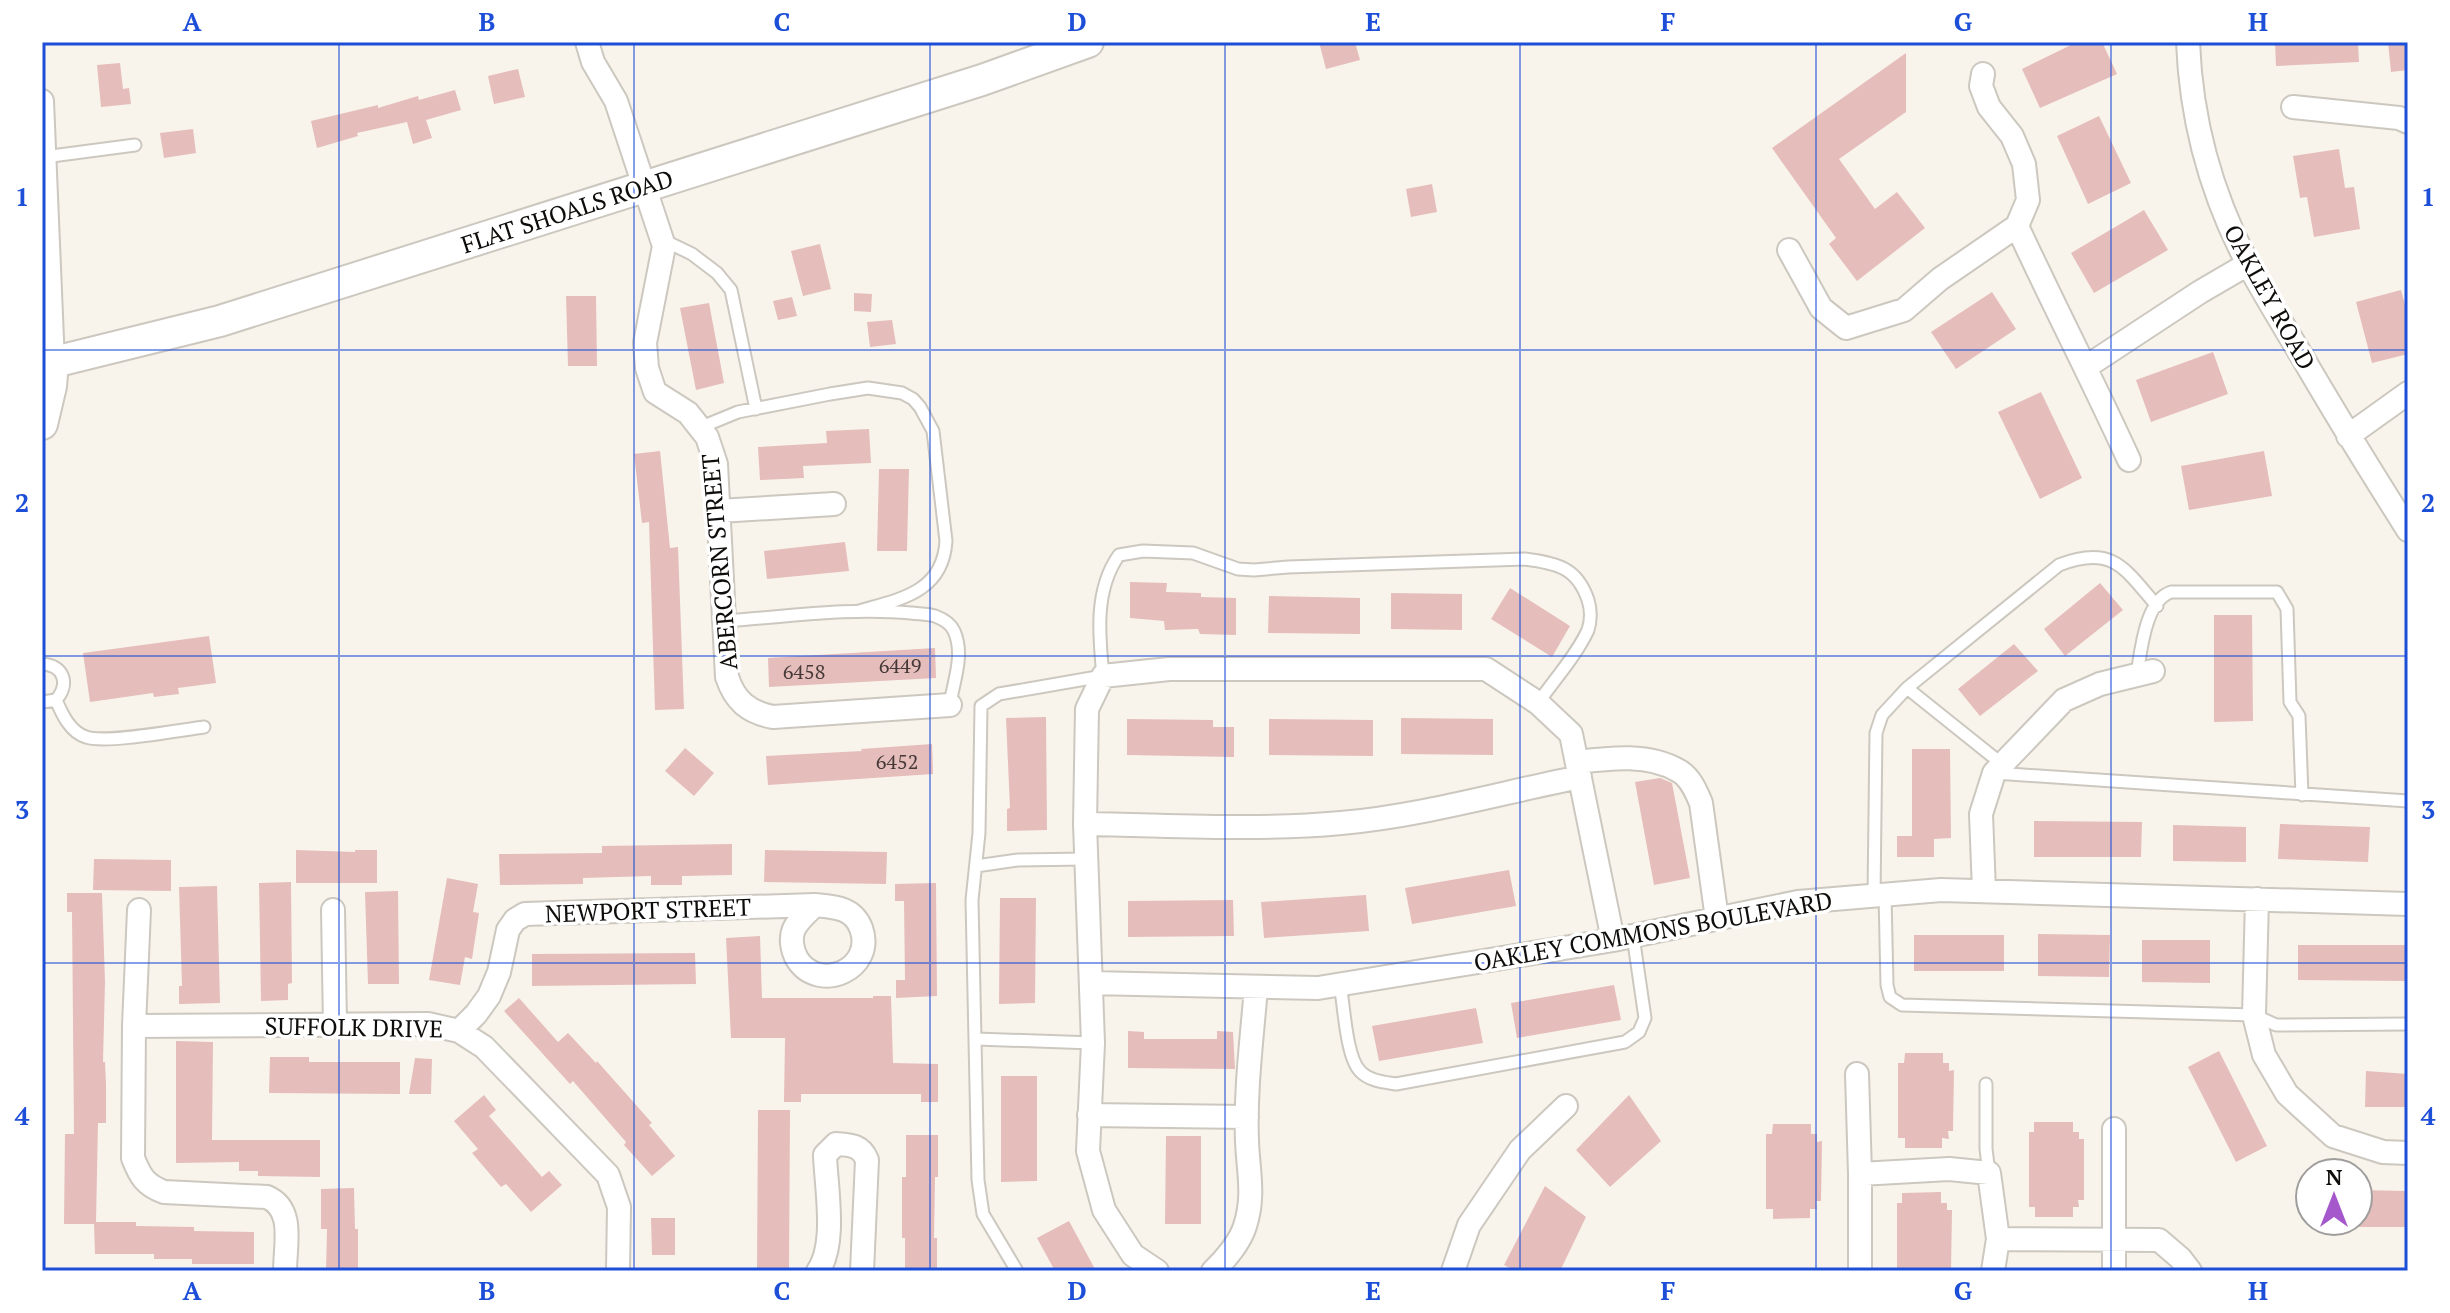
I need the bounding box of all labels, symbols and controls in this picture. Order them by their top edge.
text: A [183,4,202,38]
text: B [479,4,495,38]
text: C [774,4,790,38]
text: D [1067,4,1087,38]
text: E [1365,4,1381,38]
text: F [1661,4,1676,38]
text: G [1954,4,1973,38]
text: H [2248,4,2268,38]
street label: FLAT SHOALS ROAD [457,162,677,260]
text: 1 [15,179,29,213]
text: 1 [2421,179,2435,213]
street label: OAKLEY ROAD [2217,219,2323,375]
street label: ABERCORN STREET [694,452,744,671]
text: 2 [15,485,29,519]
text: 2 [2421,485,2435,519]
house number: 6449 [879,652,921,679]
house number: 6458 [783,658,825,685]
house number: 6452 [876,748,918,775]
text: 3 [15,792,29,826]
text: 3 [2421,792,2435,826]
street label: OAKLEY COMMONS BOULEVARD [1471,884,1835,978]
street label: NEWPORT STREET [544,890,752,930]
street label: SUFFOLK DRIVE [264,1009,444,1045]
text: 4 [15,1098,30,1132]
text: 4 [2421,1098,2436,1132]
north arrow [2294,1157,2374,1237]
text: N [2326,1162,2343,1191]
text: A [183,1273,202,1307]
text: B [479,1273,495,1307]
text: C [774,1273,790,1307]
text: D [1067,1273,1087,1307]
text: E [1365,1273,1381,1307]
text: F [1661,1273,1676,1307]
text: G [1954,1273,1973,1307]
text: H [2248,1273,2268,1307]

